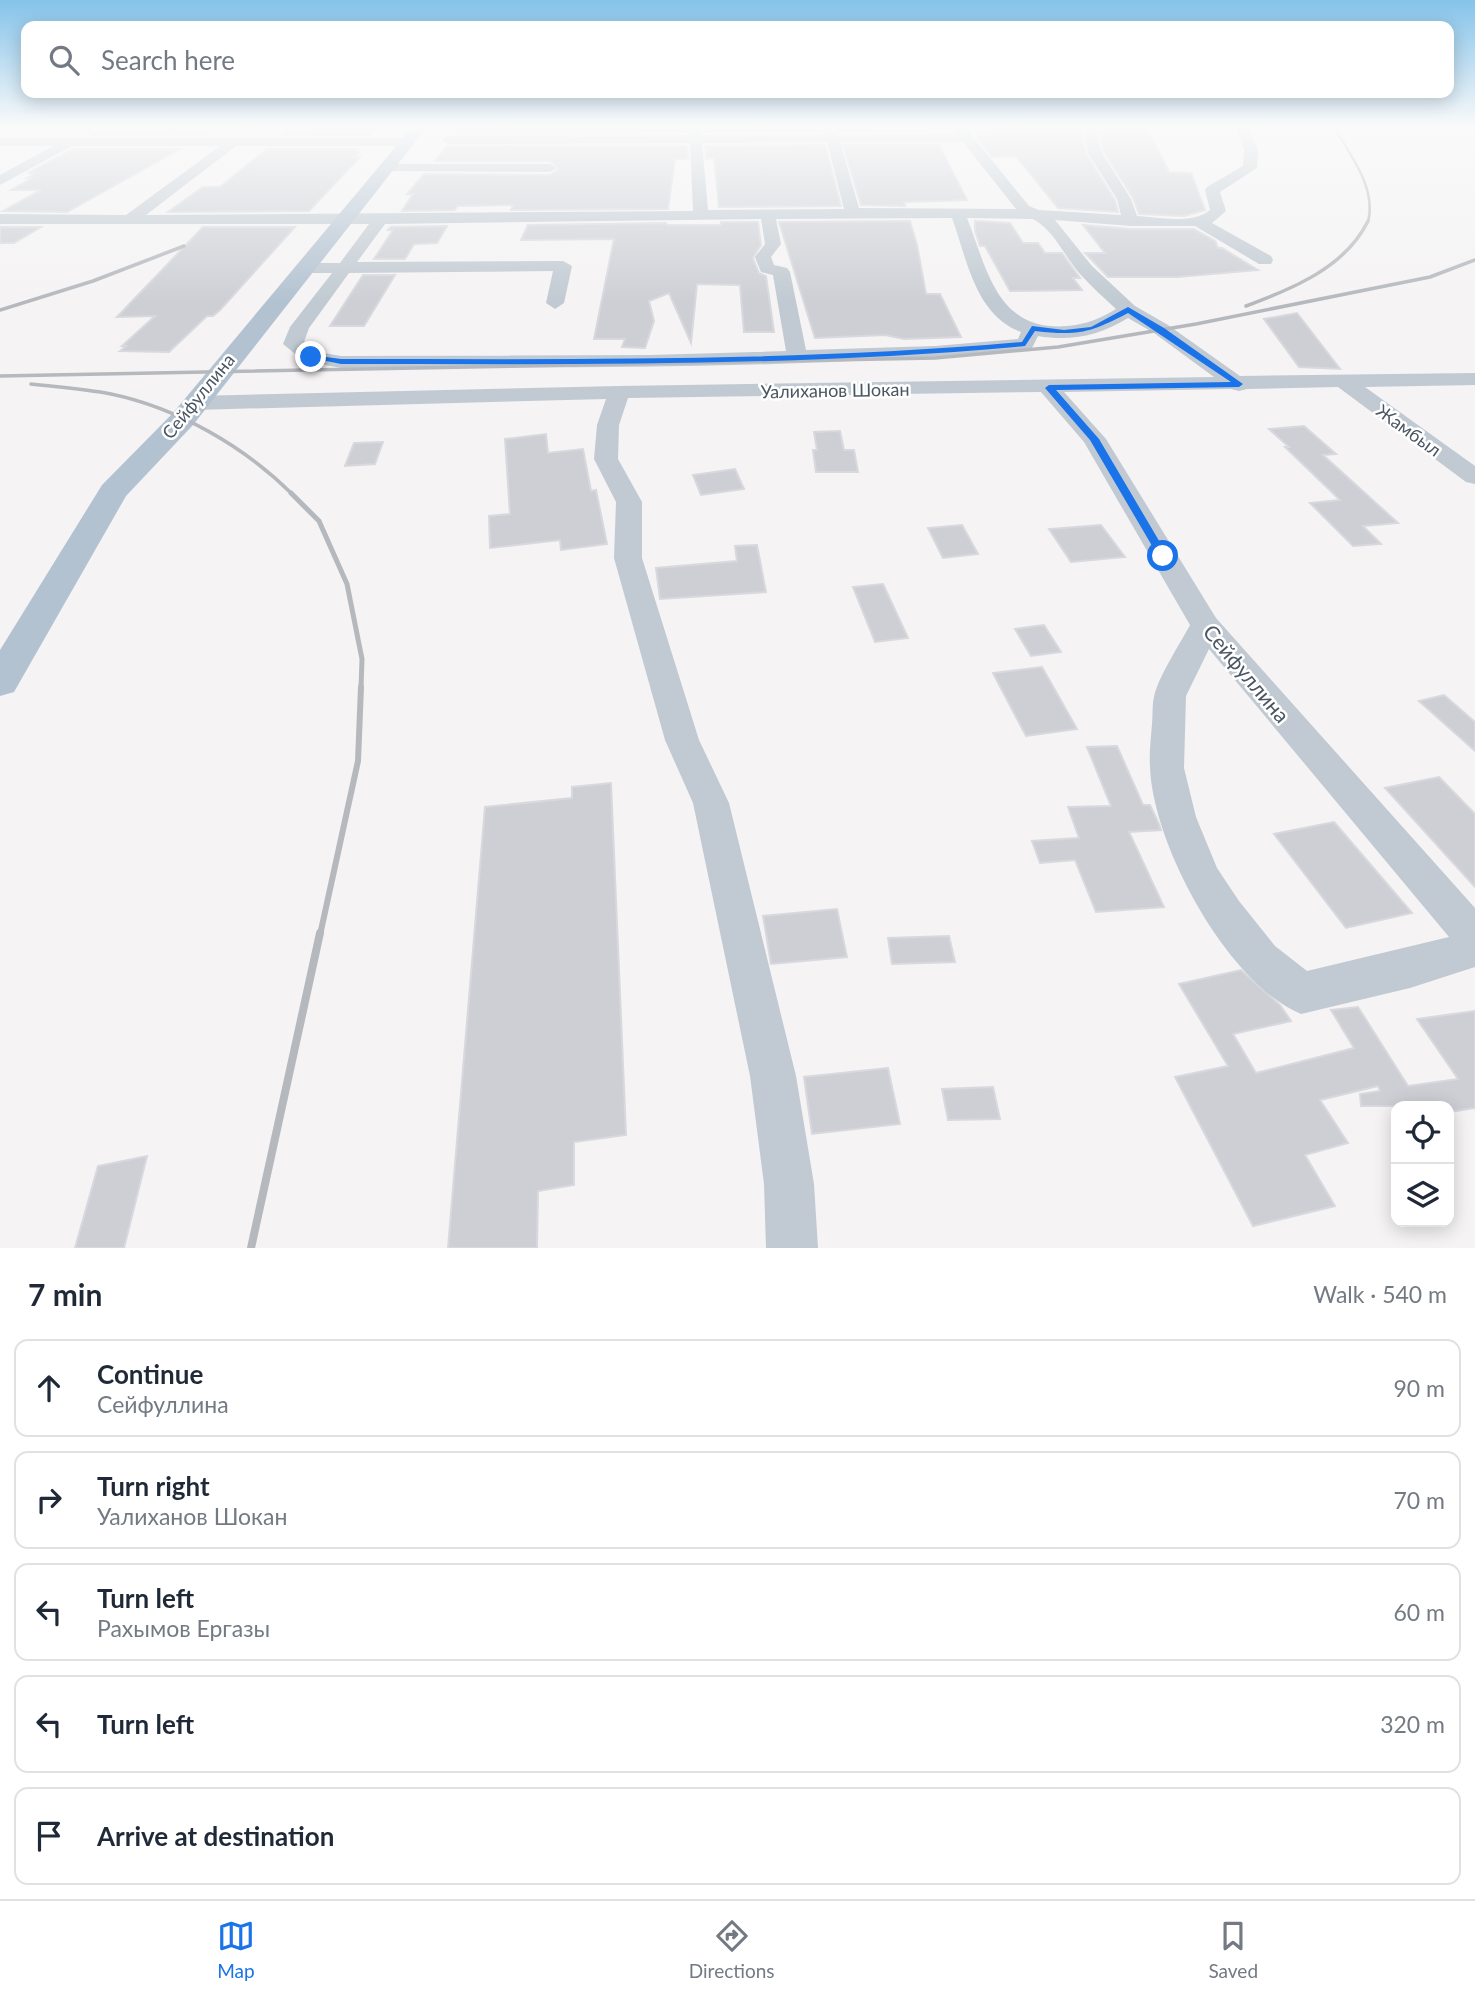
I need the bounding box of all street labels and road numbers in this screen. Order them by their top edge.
street label: Сейфуллина [157,349,239,443]
street label: Уалиханов Шокан [760,378,910,402]
street label: Жамбыл [1372,399,1446,461]
street label: Сейфуллина [1199,619,1295,727]

